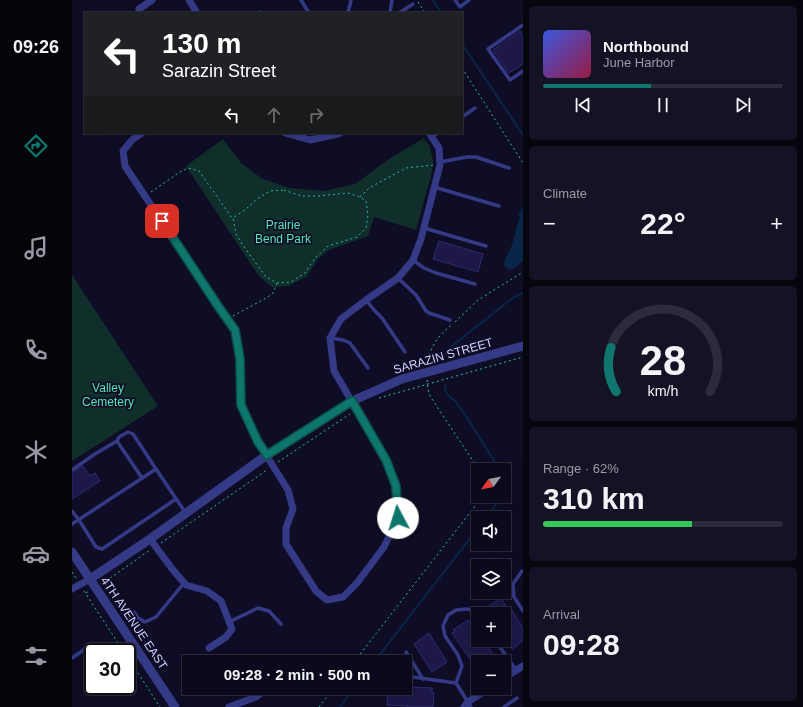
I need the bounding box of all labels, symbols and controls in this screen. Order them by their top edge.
icon: left [96,28,148,80]
text: 130 m [162,28,241,59]
text: 09:26 [13,37,59,57]
text: Northbound [603,38,689,55]
text: June Harbor [603,55,675,70]
text: Sarazin Street [162,61,276,81]
icon: previous [572,94,594,116]
icon: pause [652,94,674,116]
icon: next [732,94,754,116]
icon: left [221,104,243,126]
icon: ahead [263,104,285,126]
icon: right [305,104,327,126]
icon: directions [22,132,50,160]
text: Climate [543,186,587,201]
pin [145,204,179,238]
text: 22° [640,207,686,240]
icon: arrive [151,210,173,232]
text: − [543,211,556,236]
text: + [770,211,783,236]
park label: Prairie Bend Park [255,218,312,246]
icon: music [22,234,50,262]
street label: SARAZIN STREET [392,335,495,377]
icon: phone [22,336,50,364]
text: 28 [640,336,686,383]
park label: Valley Cemetery [82,381,134,409]
text: km/h [648,382,679,398]
icon: climate [22,438,50,466]
text: Range · 62% [543,461,619,476]
north arrow [471,463,511,503]
map controls [471,463,511,695]
text: 310 km [543,482,645,515]
position arrow [377,497,419,539]
button: sound [471,511,511,551]
icon: car [22,540,50,568]
button: layers [471,559,511,599]
street label: 4TH AVENUE EAST [98,574,171,672]
button: + [471,607,511,647]
text: Arrival [543,607,580,622]
text: 09:28 [543,628,620,661]
icon: filters [22,642,50,670]
speed limit sign: 30 [84,643,136,695]
button: − [471,655,511,695]
text: 09:28 · 2 min · 500 m [224,666,370,683]

